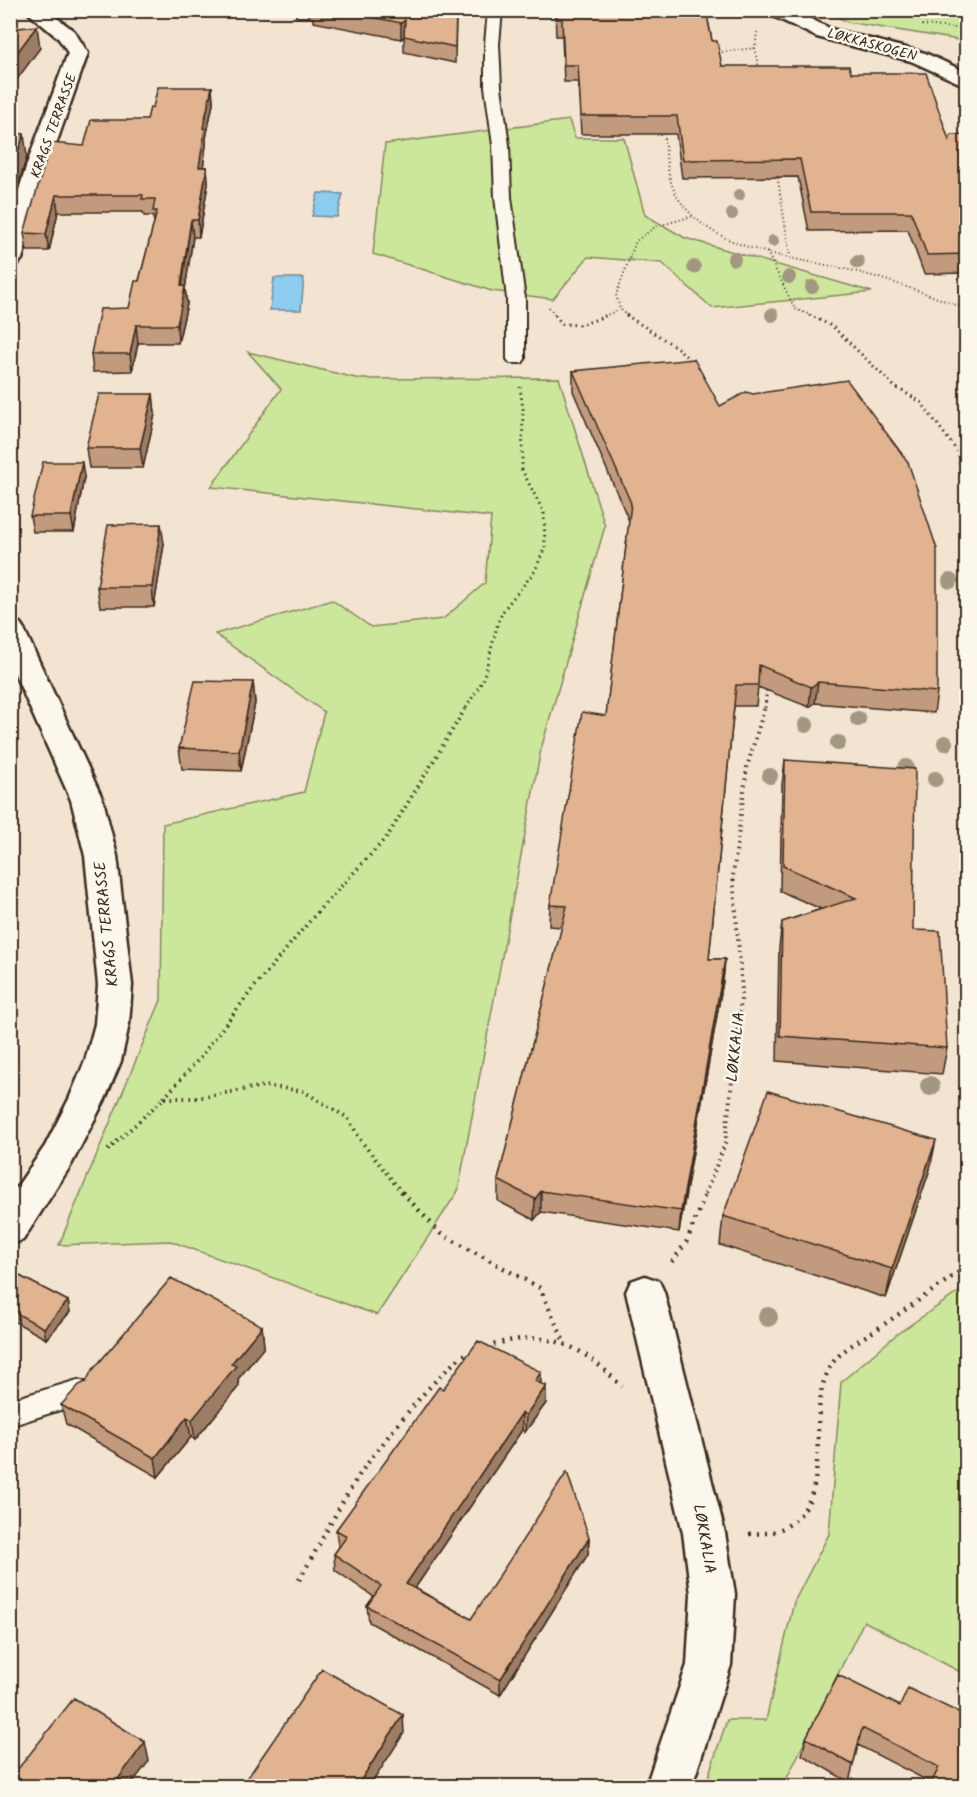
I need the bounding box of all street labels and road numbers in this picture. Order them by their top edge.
street label: LØKKASKOGEN [825,22,920,68]
street label: KRAGS TERRASSE [25,70,83,182]
street label: KRAGS TERRASSE [88,859,126,988]
street label: LØKKALIA [720,1010,752,1083]
street label: LØKKALIA [686,1502,722,1576]

